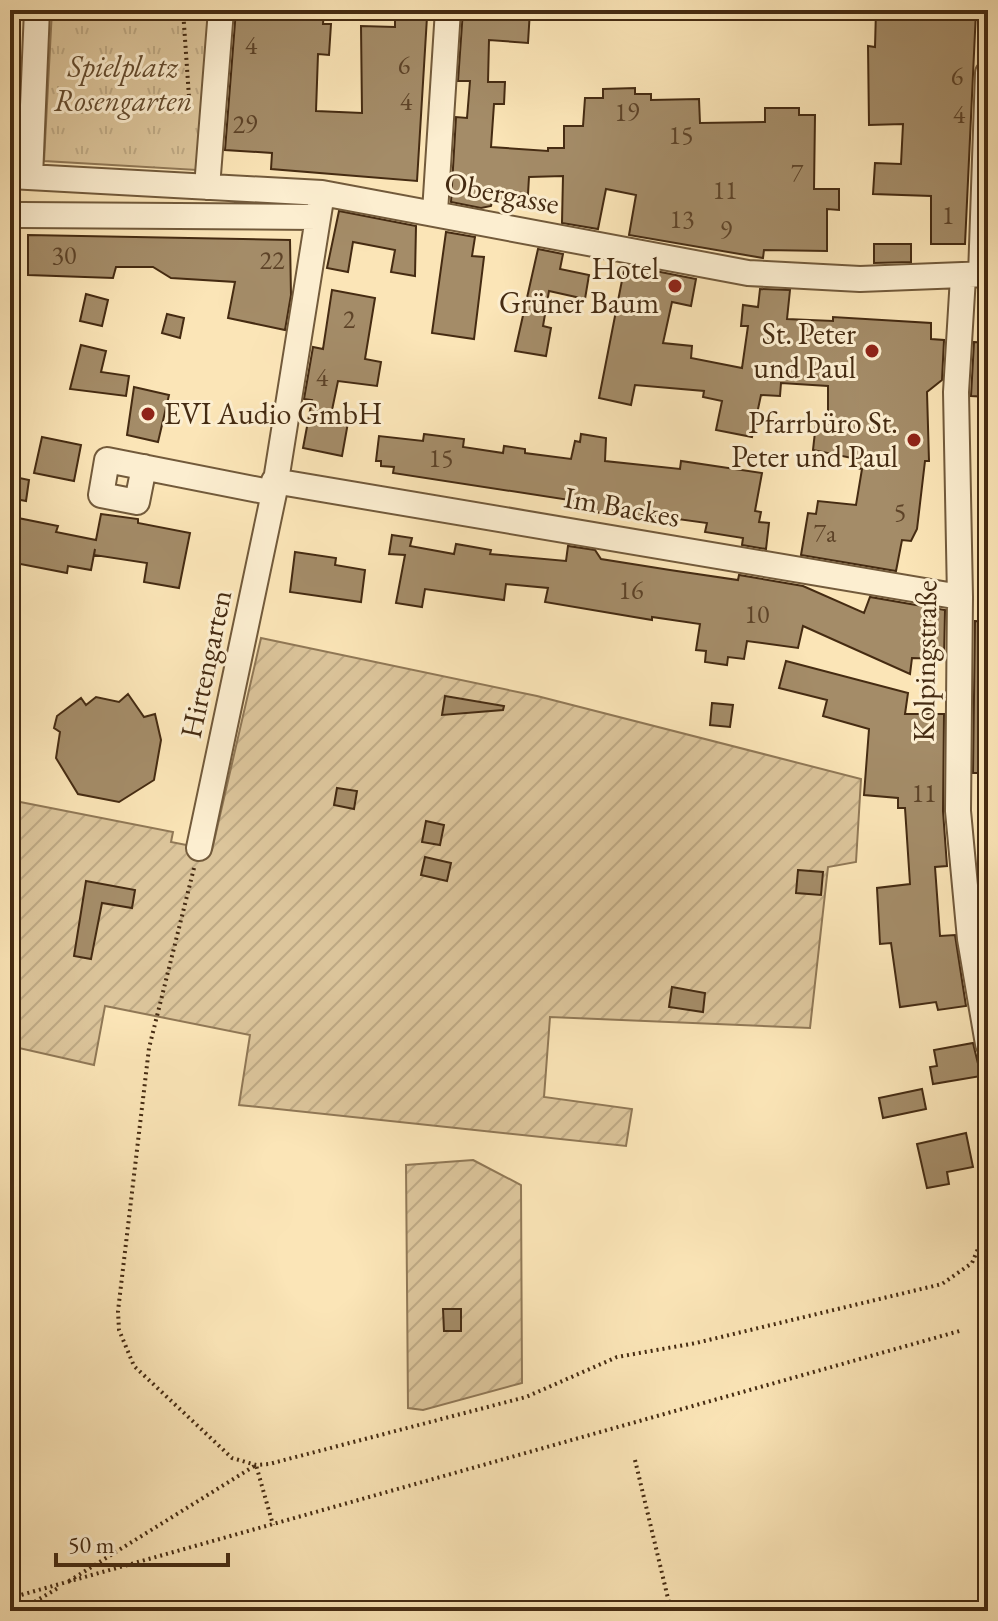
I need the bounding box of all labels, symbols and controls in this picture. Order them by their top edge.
house number: 4 [245,28,258,62]
park label: Spielplatz Rosengarten [54,47,192,120]
house number: 6 [398,48,410,82]
house number: 6 [951,59,963,93]
house number: 4 [400,84,413,118]
house number: 19 [615,95,640,129]
house number: 4 [953,97,966,131]
house number: 29 [233,107,258,141]
house number: 15 [669,118,693,152]
house number: 7 [791,156,804,190]
street label: Obergasse [441,162,563,223]
house number: 11 [713,173,737,207]
house number: 1 [942,198,954,232]
house number: 13 [670,202,694,236]
house number: 9 [720,213,733,247]
house number: 30 [52,238,76,272]
house number: 22 [260,243,285,277]
place label: Hotel Grüner Baum [499,249,659,322]
marker: Hotel Grüner Baum [666,277,684,295]
house number: 2 [343,302,356,336]
place label: St. Peter und Paul [753,314,856,387]
marker: St. Peter und Paul [863,342,881,360]
house number: 4 [316,360,329,394]
place label: EVI Audio GmbH [164,394,382,433]
place label: Pfarrbüro St. Peter und Paul [731,403,898,476]
marker: EVI Audio GmbH [139,405,157,423]
marker: Pfarrbüro St. Peter und Paul [905,431,923,449]
house number: 15 [429,441,453,475]
street label: Im Backes [561,477,683,536]
house number: 5 [894,495,906,529]
house number: 7a [814,516,837,550]
house number: 16 [619,573,643,607]
street label: Kolpingstraße [904,580,945,742]
street label: Hirtengarten [171,586,240,742]
house number: 10 [745,597,769,631]
house number: 11 [912,776,936,810]
scale bar [56,1517,228,1567]
text: 50 m [68,1529,115,1560]

